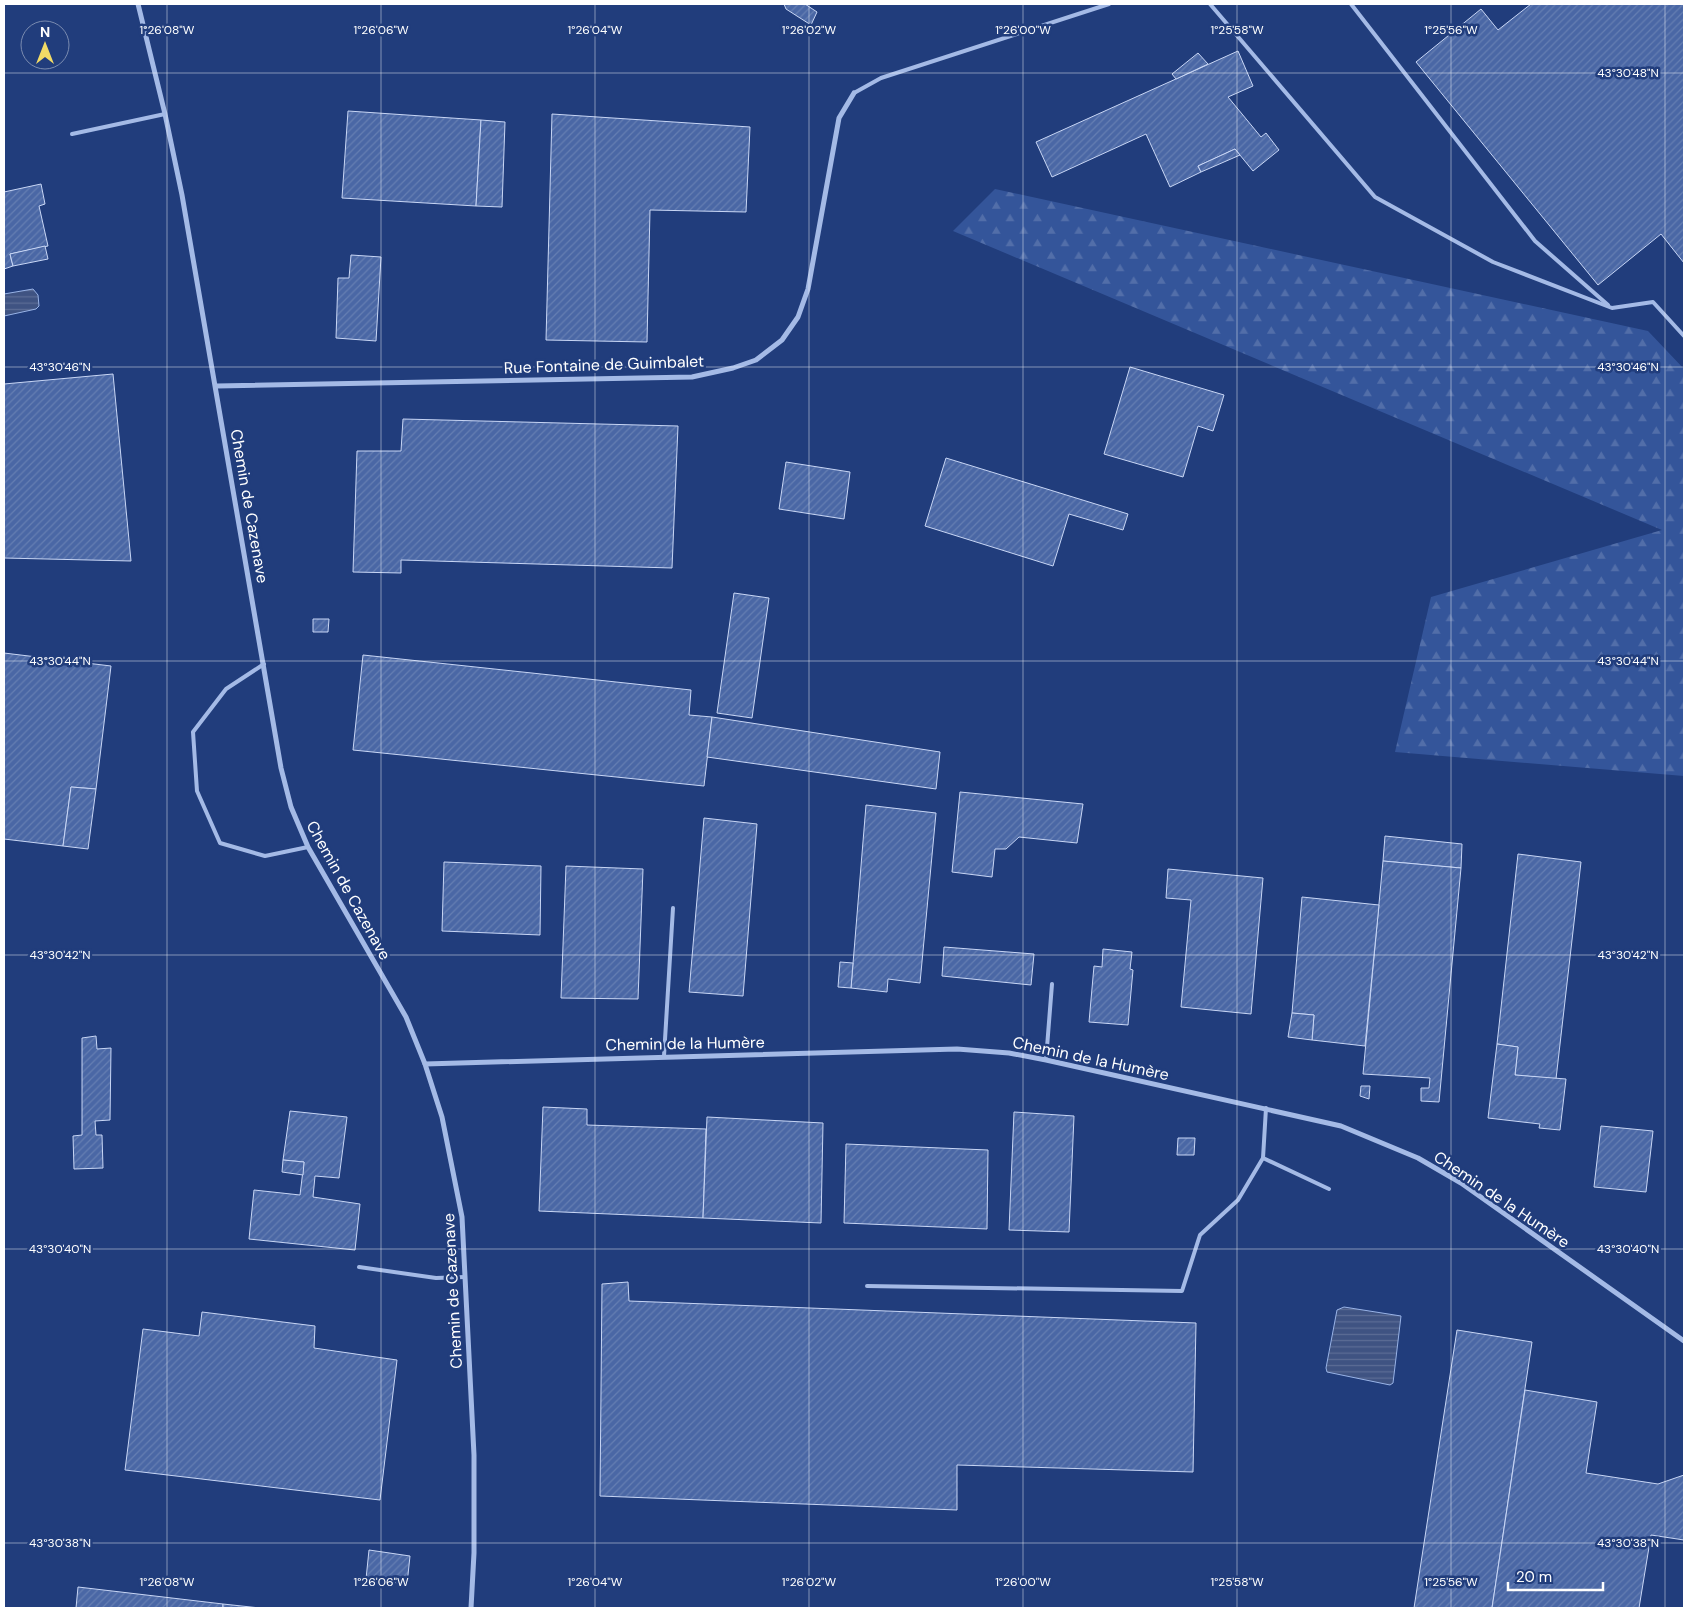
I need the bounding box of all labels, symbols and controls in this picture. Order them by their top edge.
north arrow [20,20,70,70]
text: 1°26'08"W [140,22,195,38]
text: 1°26'06"W [353,22,409,38]
text: 1°26'04"W [568,22,623,38]
text: 1°26'02"W [782,22,837,38]
text: 1°26'00"W [995,22,1051,38]
text: 1°25'58"W [1210,22,1264,38]
text: 1°25'56"W [1424,22,1478,38]
text: N [40,23,50,41]
text: 43°30'48"N [1597,65,1659,81]
street label: Rue Fontaine de Guimbalet [504,351,705,378]
text: 43°30'46"N [29,359,91,375]
text: 43°30'46"N [1597,359,1659,375]
street label: Chemin de Cazenave [226,427,273,585]
text: 43°30'44"N [29,653,91,669]
text: 43°30'44"N [1597,653,1659,669]
street label: Chemin de Cazenave [302,817,396,964]
text: 43°30'42"N [29,947,91,963]
text: 43°30'42"N [1597,947,1659,963]
street label: Chemin de la Humère [605,1032,765,1055]
street label: Chemin de la Humère [1011,1032,1171,1085]
street label: Chemin de la Humère [1430,1146,1574,1253]
street label: Chemin de Cazenave [438,1213,467,1369]
text: 43°30'40"N [29,1241,91,1257]
text: 43°30'40"N [1597,1241,1659,1257]
text: 43°30'38"N [29,1535,91,1551]
text: 43°30'38"N [1597,1535,1659,1551]
scale bar [1508,1560,1603,1592]
text: 20 m [1516,1567,1552,1587]
text: 1°26'08"W [140,1574,195,1590]
text: 1°26'06"W [353,1574,409,1590]
text: 1°26'04"W [568,1574,623,1590]
text: 1°26'02"W [782,1574,837,1590]
text: 1°26'00"W [995,1574,1051,1590]
text: 1°25'58"W [1210,1574,1264,1590]
text: 1°25'56"W [1424,1574,1478,1590]

